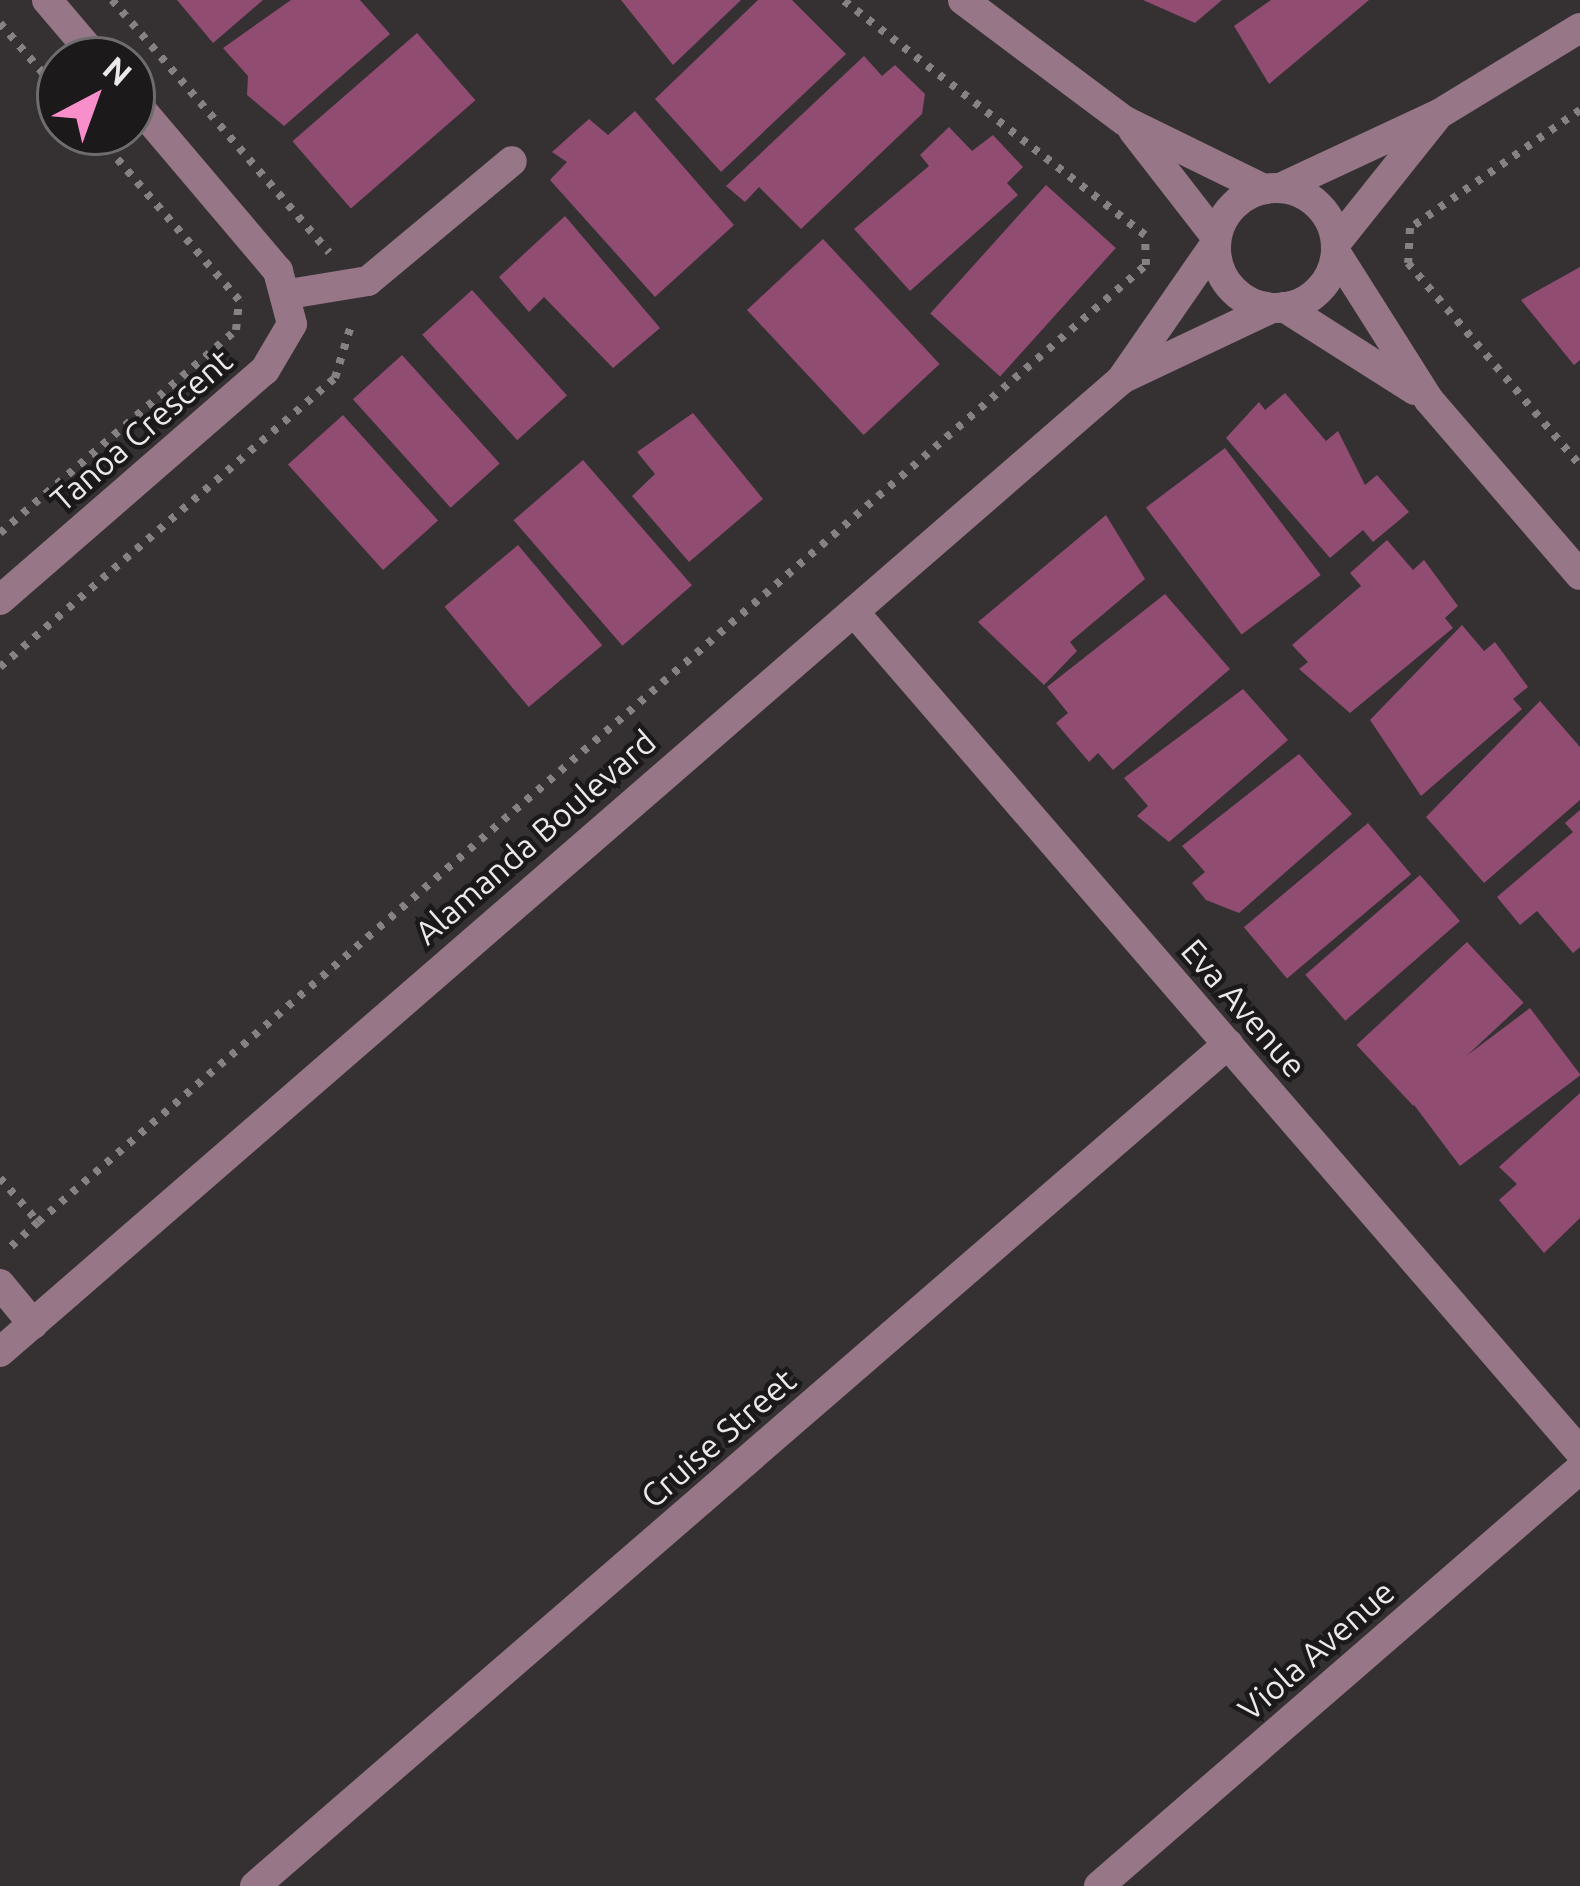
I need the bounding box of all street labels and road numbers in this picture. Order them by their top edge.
street label: Tanoa Crescent [42,341,240,519]
street label: Alamanda Boulevard [407,722,663,952]
street label: Eva Avenue [1173,931,1315,1085]
street label: Cruise Street [633,1360,803,1516]
street label: Viola Avenue [1230,1572,1402,1728]

